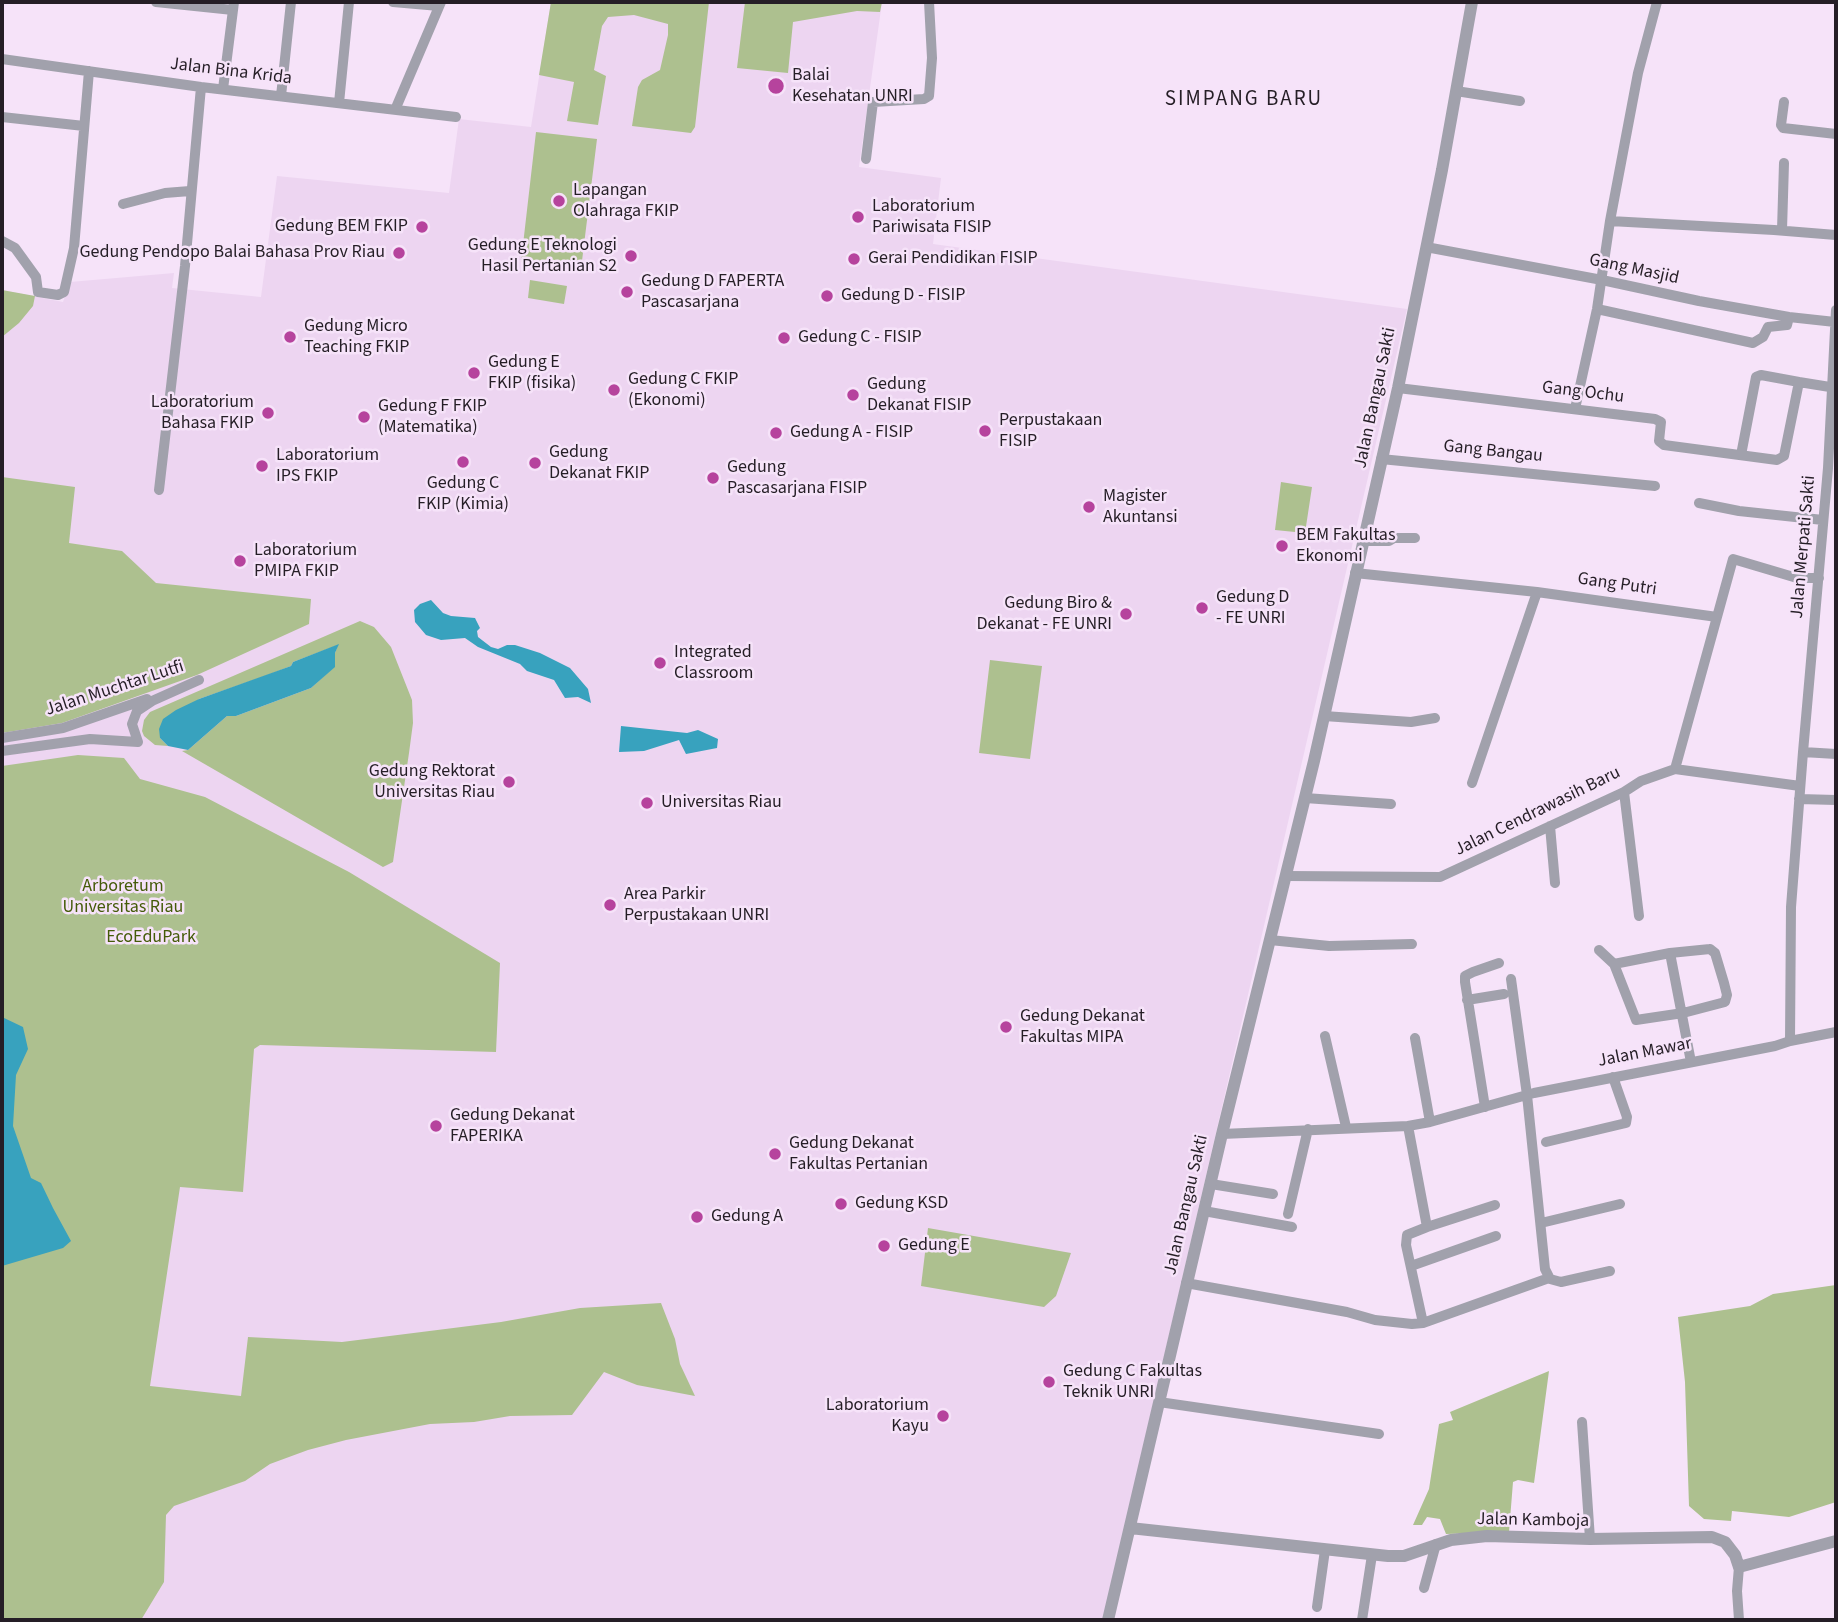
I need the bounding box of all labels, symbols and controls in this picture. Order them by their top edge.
street label: Jalan Bina Krida [169,54,293,90]
place label: Balai Kesehatan UNRI [792,65,913,108]
marker: Balai Kesehatan UNRI [766,76,786,96]
district label: SIMPANG BARU [1166,87,1322,113]
place label: Lapangan Olahraga FKIP [573,180,679,222]
marker: Lapangan Olahraga FKIP [551,193,567,209]
place label: Laboratorium Pariwisata FISIP [872,196,991,238]
marker: Laboratorium Pariwisata FISIP [850,209,866,225]
place label: Gedung BEM FKIP [275,216,408,238]
marker: Gedung BEM FKIP [414,219,430,235]
place label: Gedung E Teknologi Hasil Pertanian S2 [468,235,617,278]
place label: Gedung Pendopo Balai Bahasa Prov Riau [79,242,385,264]
marker: Gedung Pendopo Balai Bahasa Prov Riau [391,245,407,261]
marker: Gedung E Teknologi Hasil Pertanian S2 [623,248,639,264]
place label: Gerai Pendidikan FISIP [868,248,1038,270]
street label: Gang Masjid [1587,250,1681,290]
marker: Gerai Pendidikan FISIP [846,251,862,267]
place label: Gedung D FAPERTA Pascasarjana [641,271,784,314]
marker: Gedung D FAPERTA Pascasarjana [619,284,635,300]
place label: Gedung D - FISIP [841,285,965,307]
marker: Gedung D - FISIP [819,288,835,304]
place label: Gedung Micro Teaching FKIP [304,316,409,358]
street label: Jalan Bangau Sakti [1351,326,1401,470]
place label: Gedung C - FISIP [798,327,922,349]
marker: Gedung Micro Teaching FKIP [282,329,298,345]
marker: Gedung C - FISIP [776,330,792,346]
place label: Gedung E FKIP (fisika) [488,352,576,394]
marker: Gedung E FKIP (fisika) [466,365,482,381]
place label: Gedung C FKIP (Ekonomi) [628,369,738,412]
place label: Gedung Dekanat FISIP [867,374,971,416]
street label: Gang Ochu [1541,377,1625,409]
marker: Gedung C FKIP (Ekonomi) [606,382,622,398]
marker: Gedung Dekanat FISIP [845,387,861,403]
place label: Laboratorium Bahasa FKIP [151,392,254,434]
place label: Gedung F FKIP (Matematika) [378,396,487,438]
marker: Laboratorium Bahasa FKIP [260,405,276,421]
marker: Gedung F FKIP (Matematika) [356,409,372,425]
place label: Perpustakaan FISIP [999,410,1102,452]
place label: Gedung A - FISIP [790,422,913,444]
marker: Perpustakaan FISIP [977,423,993,439]
marker: Gedung A - FISIP [768,425,784,441]
street label: Gang Bangau [1442,436,1544,468]
place label: Gedung Dekanat FKIP [549,442,649,484]
place label: Laboratorium IPS FKIP [276,445,379,488]
marker: Gedung C FKIP (Kimia) [455,454,471,470]
marker: Gedung Dekanat FKIP [527,455,543,471]
place label: Gedung Pascasarjana FISIP [727,457,867,500]
marker: Laboratorium IPS FKIP [254,458,270,474]
marker: Gedung Pascasarjana FISIP [705,470,721,486]
place label: Gedung C FKIP (Kimia) [417,473,509,516]
street label: Jalan Merpati Sakti [1787,475,1821,619]
place label: Magister Akuntansi [1103,486,1178,528]
marker: Magister Akuntansi [1081,499,1097,515]
place label: BEM Fakultas Ekonomi [1296,525,1395,568]
marker: BEM Fakultas Ekonomi [1274,538,1290,554]
place label: Laboratorium PMIPA FKIP [254,540,357,582]
marker: Laboratorium PMIPA FKIP [232,553,248,569]
street label: Gang Putri [1576,569,1658,601]
place label: Gedung D - FE UNRI [1216,587,1289,630]
place label: Gedung Biro & Dekanat - FE UNRI [976,593,1112,636]
marker: Gedung D - FE UNRI [1194,600,1210,616]
marker: Gedung Biro & Dekanat - FE UNRI [1118,606,1134,622]
place label: Integrated Classroom [674,642,754,684]
marker: Integrated Classroom [652,655,668,671]
street label: Jalan Muchtar Lutfi [43,656,187,722]
place label: Gedung Rektorat Universitas Riau [369,761,495,804]
street label: Jalan Cendrawasih Baru [1452,762,1624,862]
marker: Gedung Rektorat Universitas Riau [501,774,517,790]
place label: Universitas Riau [661,792,782,814]
marker: Universitas Riau [639,795,655,811]
park label: Arboretum Universitas Riau [63,876,183,918]
place label: Area Parkir Perpustakaan UNRI [624,884,769,926]
marker: Area Parkir Perpustakaan UNRI [602,897,618,913]
park label: EcoEduPark [106,927,196,949]
place label: Gedung Dekanat Fakultas MIPA [1020,1006,1145,1048]
marker: Gedung Dekanat Fakultas MIPA [998,1019,1014,1035]
street label: Jalan Mawar [1596,1033,1694,1073]
place label: Gedung Dekanat FAPERIKA [450,1105,575,1148]
marker: Gedung Dekanat FAPERIKA [428,1118,444,1134]
place label: Gedung Dekanat Fakultas Pertanian [789,1133,928,1176]
street label: Jalan Bangau Sakti [1160,1133,1214,1277]
marker: Gedung Dekanat Fakultas Pertanian [767,1146,783,1162]
place label: Gedung KSD [855,1193,948,1215]
marker: Gedung KSD [833,1196,849,1212]
place label: Gedung A [711,1206,783,1228]
marker: Gedung A [689,1209,705,1225]
place label: Gedung E [898,1235,970,1257]
marker: Gedung E [876,1238,892,1254]
place label: Gedung C Fakultas Teknik UNRI [1063,1361,1202,1404]
marker: Gedung C Fakultas Teknik UNRI [1041,1374,1057,1390]
place label: Laboratorium Kayu [826,1395,929,1438]
marker: Laboratorium Kayu [935,1408,951,1424]
street label: Jalan Kamboja [1477,1509,1589,1533]

